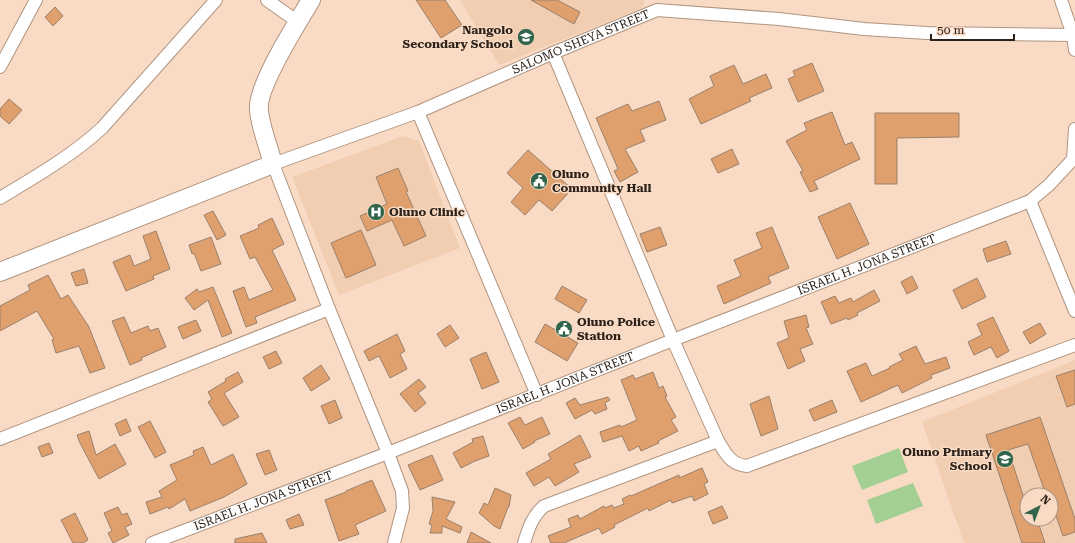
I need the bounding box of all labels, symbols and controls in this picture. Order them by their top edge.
street label: SALOMO SHEYA STREET [510,7,652,77]
scale bar [931,16,1014,42]
place label: Nangolo Secondary School [402,23,513,51]
text: 50 m [937,23,964,37]
school or university icon: Nangolo Secondary School [516,27,536,47]
place label: Oluno Community Hall [552,167,652,195]
public building icon: Oluno Community Hall [529,171,549,191]
hospital icon: Oluno Clinic [366,202,386,222]
place label: Oluno Clinic [389,205,465,219]
street label: ISRAEL H. JONA STREET [795,231,938,298]
place label: Oluno Police Station [577,315,655,343]
public building icon: Oluno Police Station [554,319,574,339]
street label: ISRAEL H. JONA STREET [494,349,636,416]
place label: Oluno Primary School [902,445,993,473]
school or university icon: Oluno Primary School [995,449,1015,469]
street label: ISRAEL H. JONA STREET [192,468,335,533]
north arrow [1019,487,1059,527]
text: N [1038,492,1053,508]

